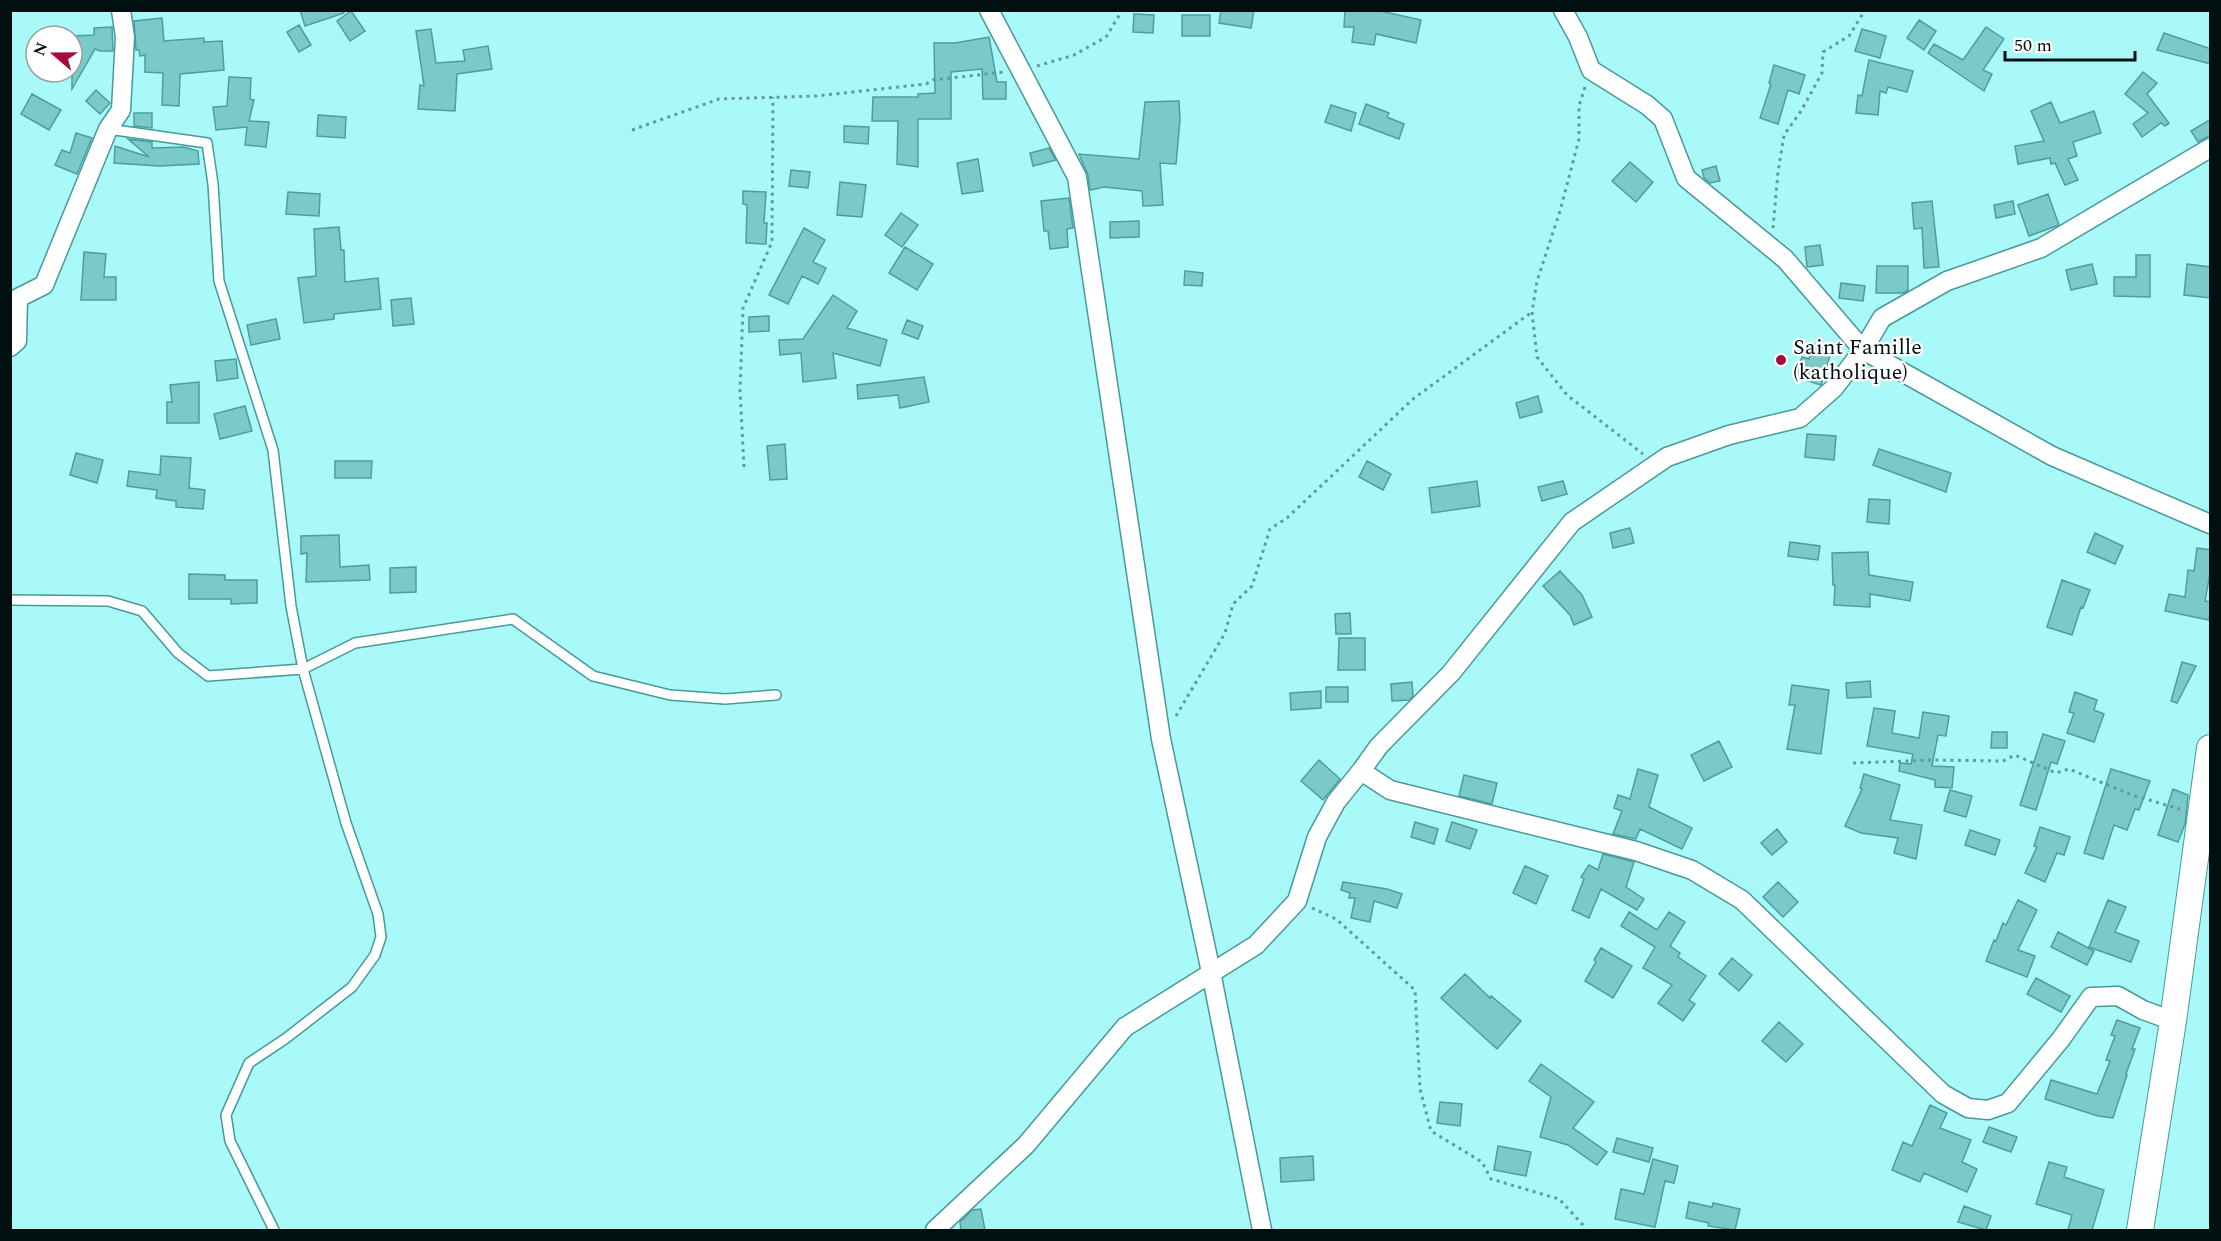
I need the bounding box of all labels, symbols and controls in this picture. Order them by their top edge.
north arrow [24,24,84,84]
scale bar [2005,24,2136,62]
text: 50 m [2014,32,2052,59]
text: N [27,39,54,59]
place label: Saint Famille (katholique) [1793,331,1922,389]
marker: Saint Famille (katholique) [1774,353,1788,367]

